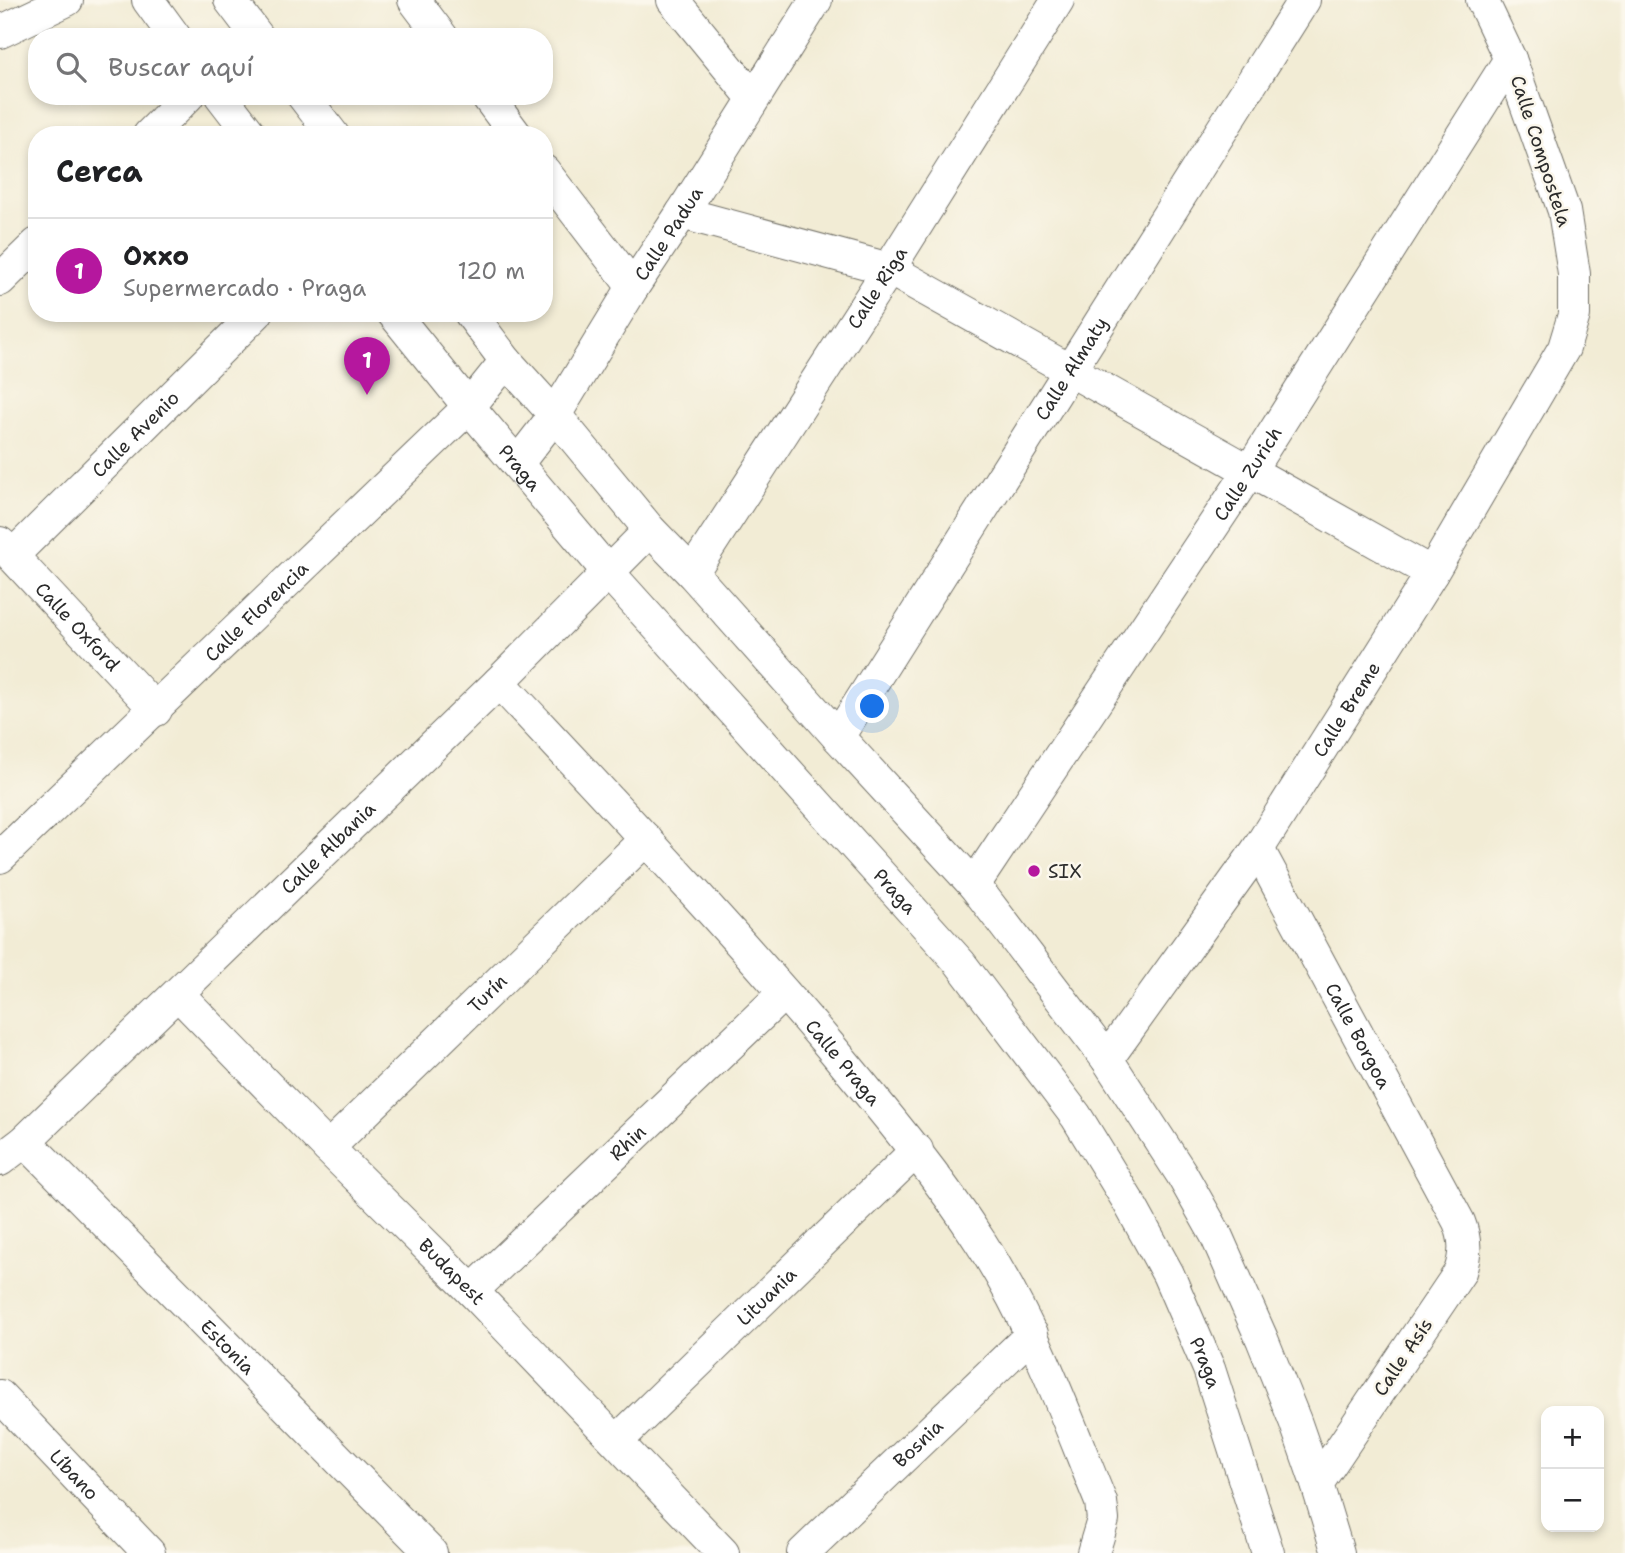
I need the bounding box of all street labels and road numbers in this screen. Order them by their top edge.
street label: Calle Compostela [1505,72,1577,230]
street label: Calle Padua [628,181,708,285]
street label: Calle Riga [841,242,913,334]
street label: Calle Almaty [1029,312,1113,425]
street label: Calle Avenio [86,385,184,483]
street label: Calle Zurich [1208,422,1287,526]
street label: Praga [493,439,547,496]
street label: Calle Florencia [199,555,314,667]
street label: Calle Oxford [30,576,126,676]
street label: Calle Breme [1307,657,1386,762]
street label: Calle Albania [275,796,381,899]
street label: Praga [868,863,923,919]
street label: Turín [462,968,512,1018]
street label: Calle Borgoa [1320,978,1397,1093]
street label: Calle Praga [800,1014,887,1111]
street label: Rhin [604,1119,651,1166]
street label: Budapest [413,1233,491,1310]
street label: Lituania [731,1261,802,1331]
street label: Calle Asís [1368,1313,1438,1401]
street label: Estonia [195,1314,261,1380]
street label: Praga [1184,1333,1227,1392]
street label: Bosnia [888,1413,948,1473]
street label: Líbano [44,1443,105,1505]

